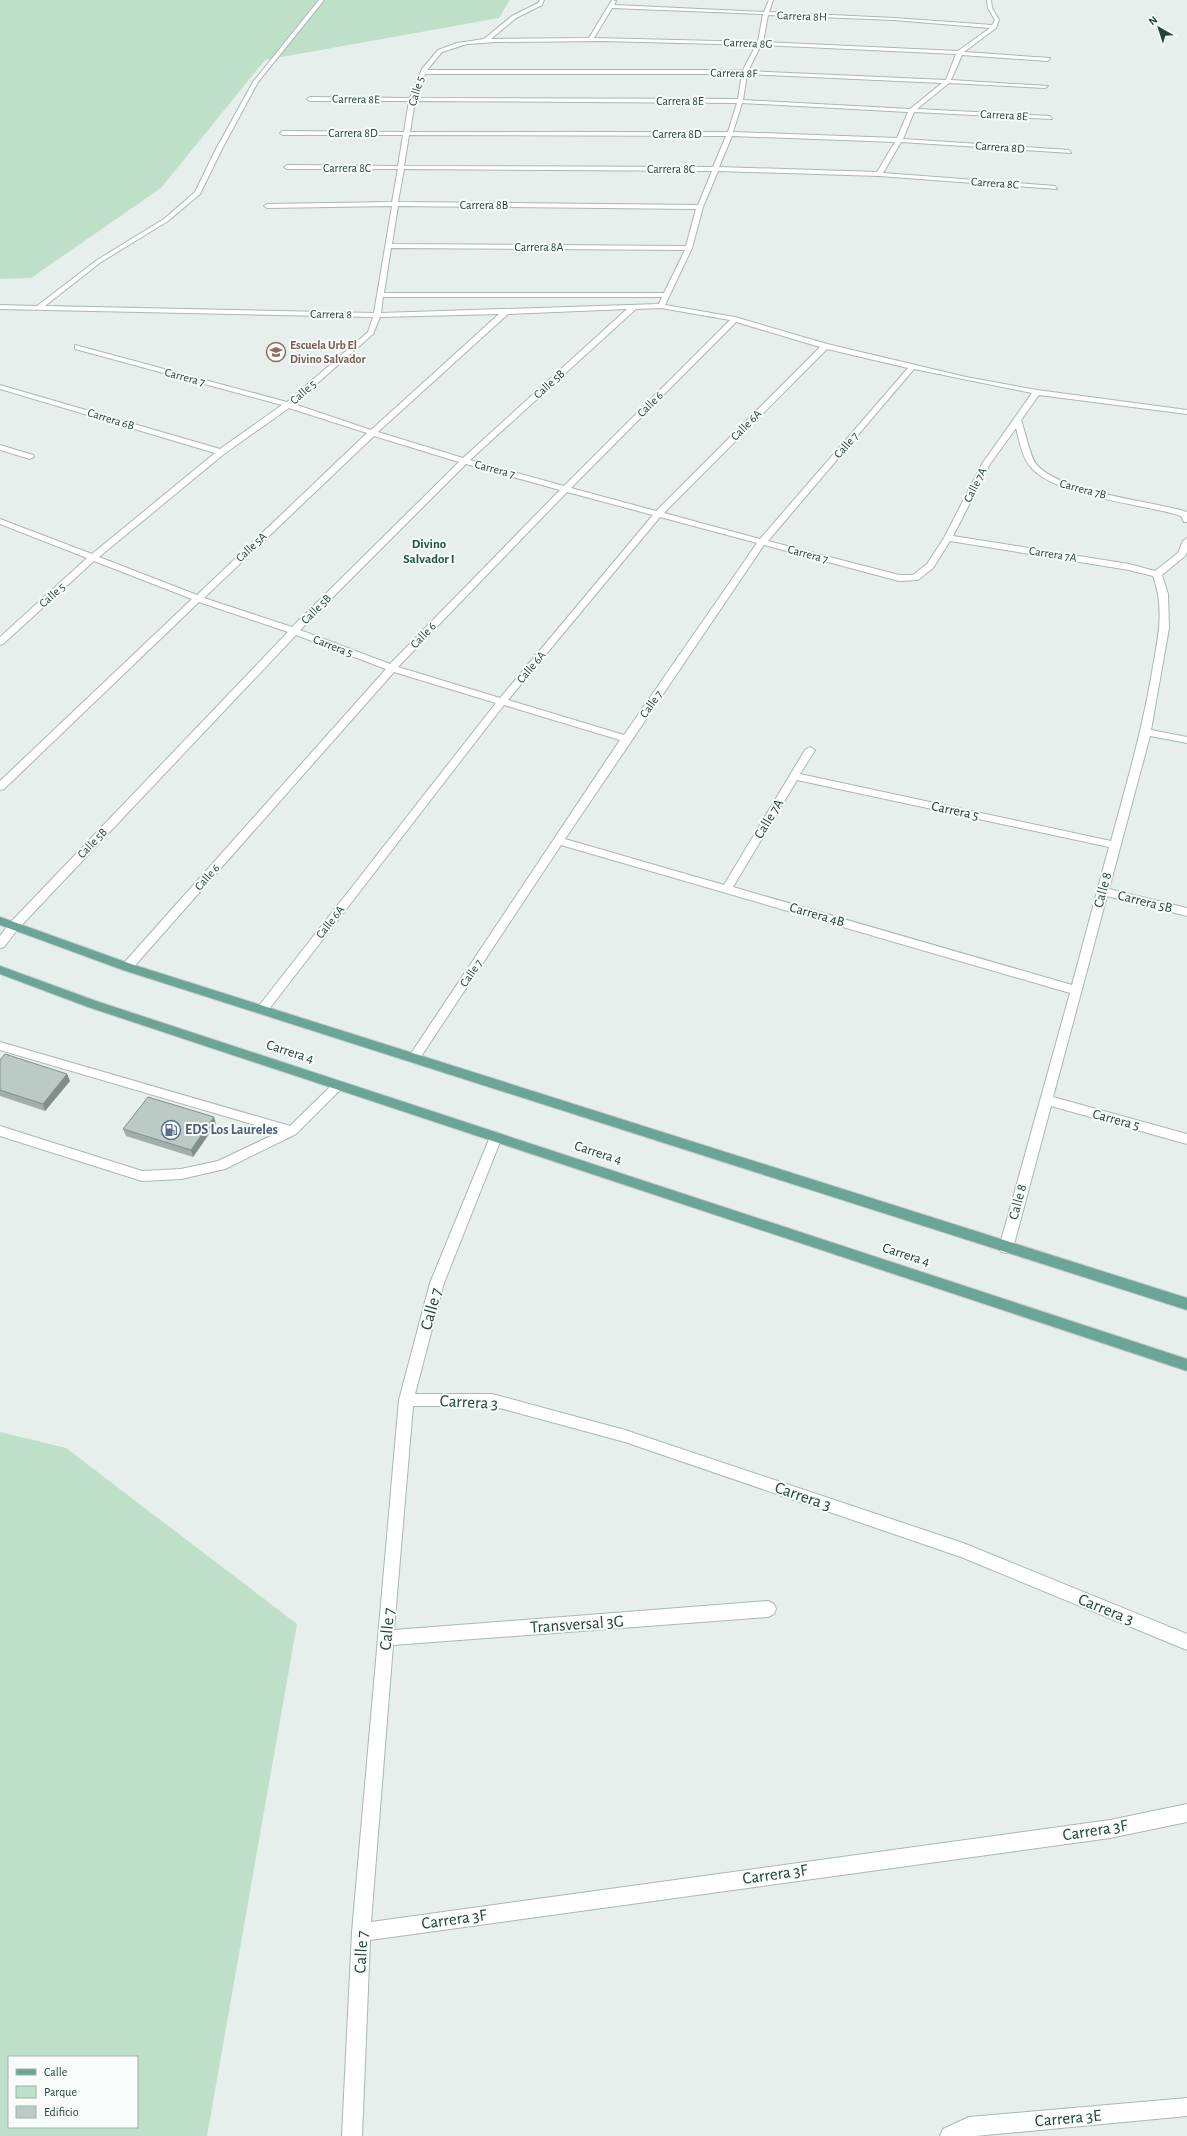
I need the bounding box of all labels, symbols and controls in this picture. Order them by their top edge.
north arrow [1139,8,1179,48]
street label: Carrera 8H [777,9,827,23]
text: N [1147,14,1159,27]
street label: Carrera 8G [723,36,773,50]
street label: Carrera 8F [710,67,758,79]
street label: Calle 5 [406,75,426,107]
street label: Carrera 8E [332,93,380,105]
street label: Carrera 8E [656,95,704,107]
street label: Carrera 8E [980,108,1028,122]
street label: Carrera 8D [328,127,378,139]
street label: Carrera 8D [652,128,702,140]
street label: Carrera 8D [975,139,1025,155]
street label: Carrera 8C [323,162,371,174]
street label: Carrera 8C [647,163,695,175]
street label: Carrera 8C [971,175,1019,191]
street label: Carrera 8B [460,199,508,211]
street label: Carrera 8A [515,241,563,253]
street label: Carrera 8 [310,308,352,320]
place label: Escuela Urb El Divino Salvador [290,339,366,365]
school or university icon: Escuela Urb El Divino Salvador [265,341,287,363]
street label: Carrera 7 [164,366,206,388]
street label: Calle 5B [531,367,567,401]
street label: Calle 5 [288,378,318,406]
street label: Calle 6 [635,389,665,419]
street label: Carrera 6B [86,406,136,432]
street label: Calle 6A [728,407,764,443]
street label: Calle 7 [832,430,860,460]
street label: Carrera 7 [474,458,516,480]
street label: Calle 7A [961,466,989,504]
street label: Carrera 7B [1058,477,1108,501]
street label: Calle 5A [233,530,269,564]
district label: Divino Salvador I [403,538,455,566]
street label: Carrera 7 [787,543,829,565]
street label: Carrera 7A [1028,544,1078,564]
street label: Calle 5 [37,580,67,610]
street label: Calle 5B [299,592,333,626]
street label: Calle 6 [408,619,438,650]
street label: Carrera 5 [312,633,354,659]
street label: Calle 6A [514,649,548,685]
street label: Calle 7 [637,688,665,720]
street label: Calle 7A [752,797,786,841]
street label: Carrera 5 [930,799,980,823]
street label: Calle 5B [75,826,109,860]
street label: Calle 6 [192,861,222,892]
street label: Calle 8 [1092,871,1114,909]
street label: Carrera 5B [1116,888,1174,916]
street label: Carrera 4B [788,900,846,930]
street label: Calle 6A [314,903,346,941]
street label: Calle 7 [458,957,484,989]
street label: Carrera 4 [265,1038,316,1066]
street label: Carrera 5 [1091,1107,1141,1133]
fuel station icon: EDS Los Laureles [160,1119,182,1141]
place label: EDS Los Laureles [185,1123,278,1137]
street label: Carrera 4 [573,1139,624,1167]
street label: Calle 8 [1007,1183,1029,1221]
street label: Carrera 4 [881,1241,932,1269]
street label: Calle 7 [417,1286,445,1332]
street label: Carrera 3 [439,1392,499,1412]
street label: Carrera 3 [773,1478,833,1514]
street label: Carrera 3 [1076,1590,1136,1628]
street label: Calle 7 [377,1607,397,1651]
street label: Transversal 3G [530,1612,624,1636]
street label: Carrera 3F [1061,1816,1129,1844]
street label: Carrera 3F [741,1861,809,1887]
street label: Carrera 3F [420,1906,488,1932]
street label: Calle 7 [351,1930,371,1974]
legend [8,2056,138,2128]
text: Calle [44,2066,67,2078]
text: Parque [44,2086,77,2098]
text: Edificio [44,2106,79,2118]
street label: Carrera 3E [1034,2107,1102,2129]

